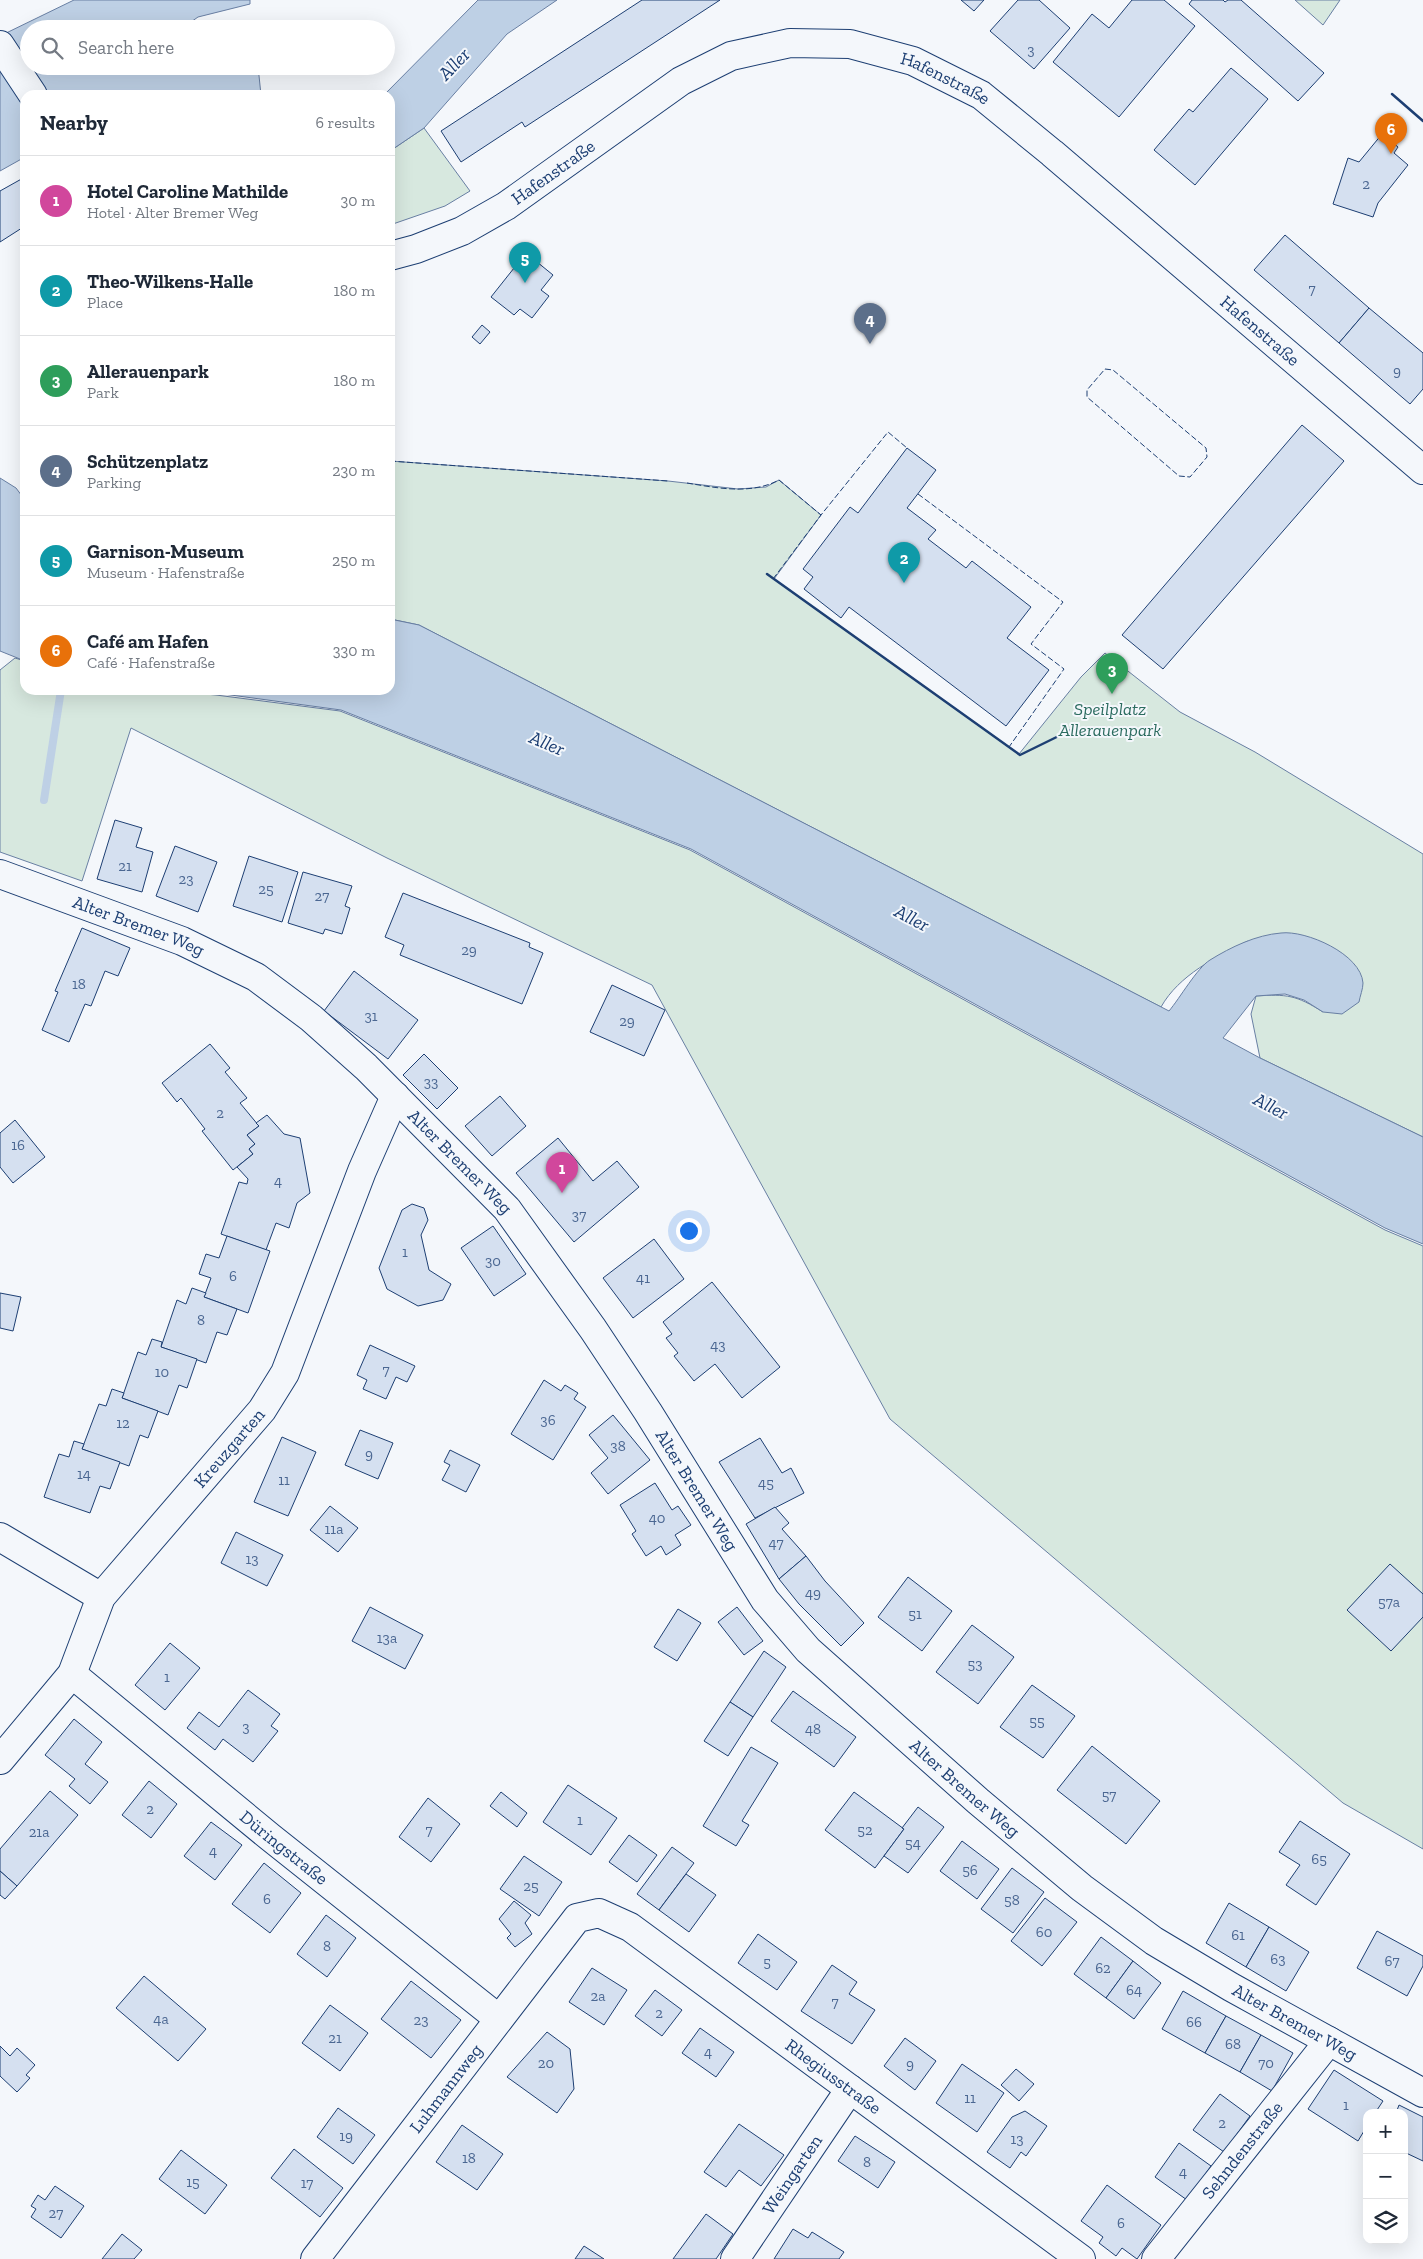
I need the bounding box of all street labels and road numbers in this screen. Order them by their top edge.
street label: Hafenstraße [898,47,995,109]
street label: Hafenstraße [507,135,599,210]
street label: Hafenstraße [1216,291,1304,371]
street label: Alter Bremer Weg [70,891,208,961]
street label: Alter Bremer Weg [403,1105,517,1219]
street label: Kreuzgarten [189,1403,270,1492]
street label: Alter Bremer Weg [651,1425,743,1555]
street label: Alter Bremer Weg [905,1734,1024,1842]
street label: Düringstraße [235,1806,332,1890]
street label: Alter Bremer Weg [1229,1979,1361,2065]
street label: Rhegiusstraße [781,2034,886,2119]
street label: Luhmannweg [405,2040,487,2137]
street label: Sehndenstraße [1197,2097,1288,2203]
street label: Weingarten [757,2130,827,2219]

